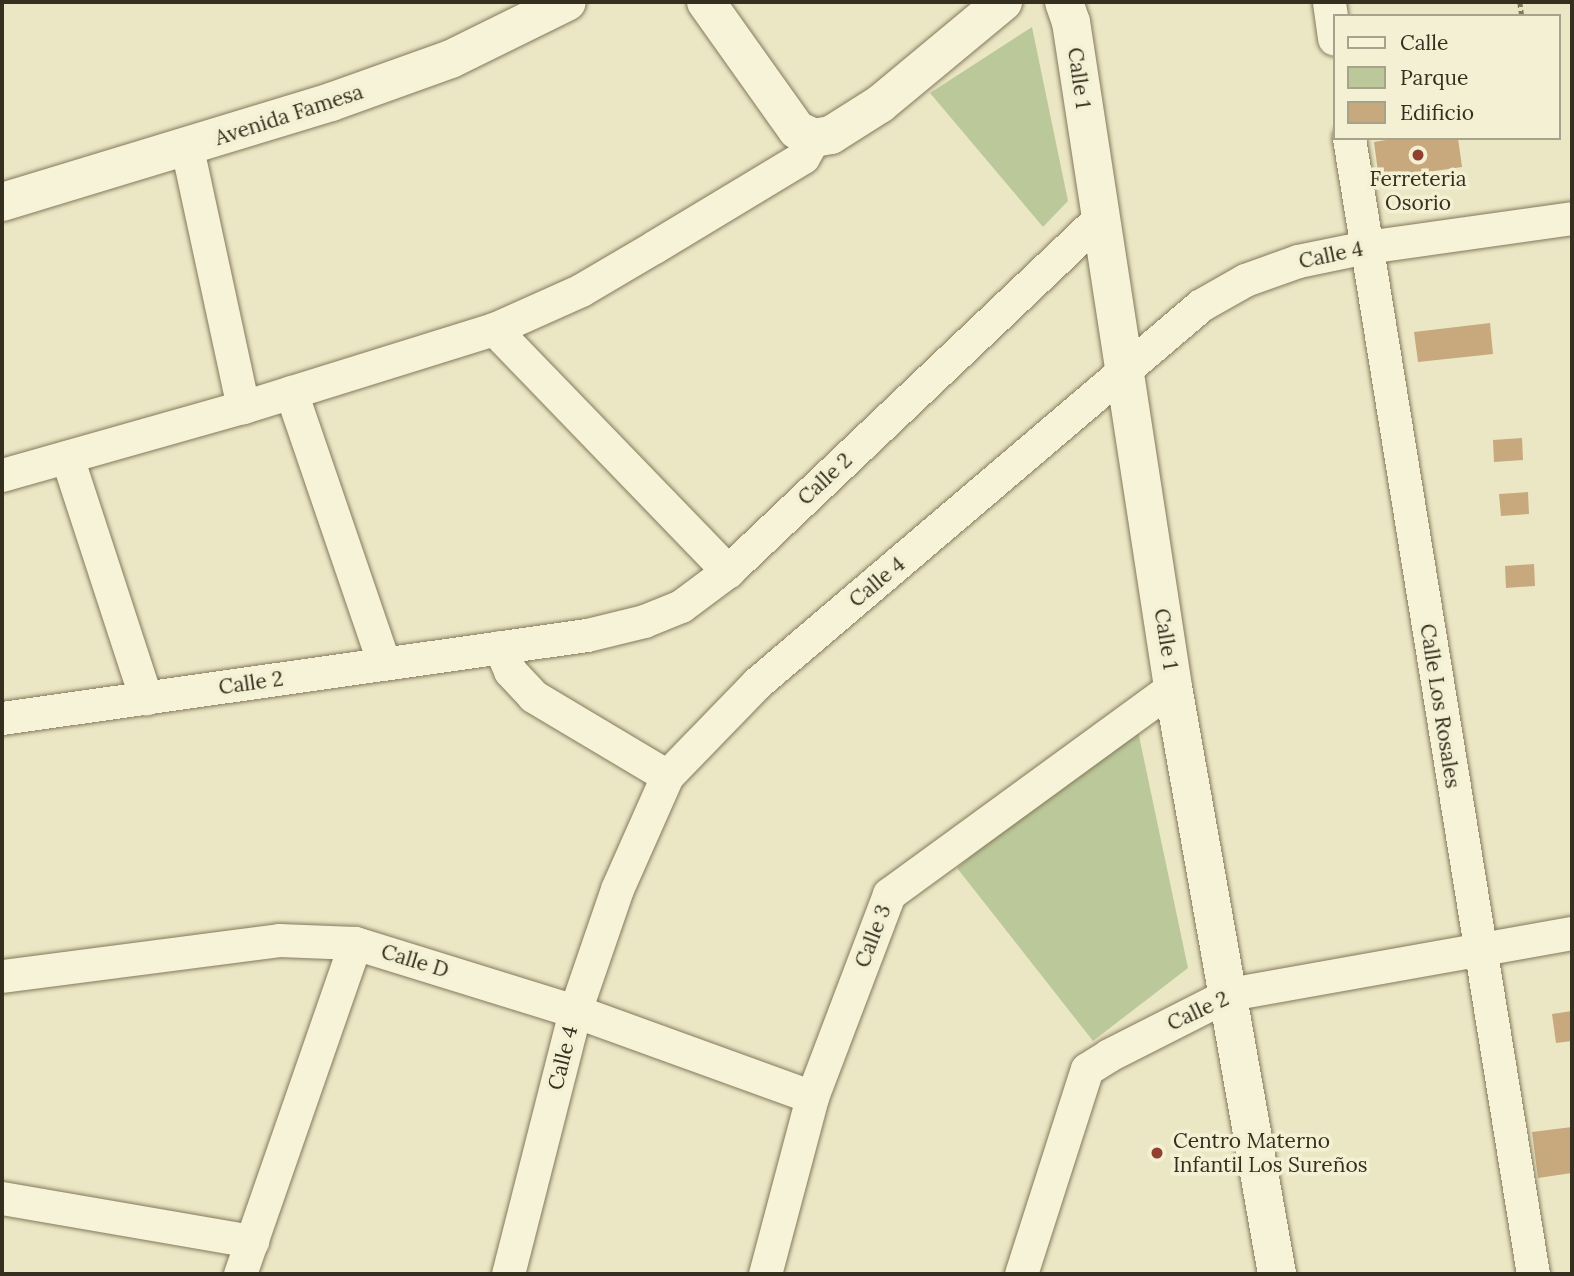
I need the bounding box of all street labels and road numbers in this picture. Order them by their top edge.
street label: Calle 1 [1062,46,1096,110]
street label: Avenida Famesa [212,79,366,151]
street label: Calle 4 [1296,236,1366,274]
street label: Calle 2 [793,448,857,510]
street label: Calle 4 [844,551,910,613]
street label: Calle 1 [1149,607,1183,671]
street label: Calle Los Rosales [1415,622,1465,790]
street label: Calle 2 [217,666,285,700]
street label: Calle 3 [849,901,897,971]
street label: Calle D [378,939,452,983]
street label: Calle 2 [1163,986,1233,1036]
street label: Calle 4 [543,1023,583,1093]

